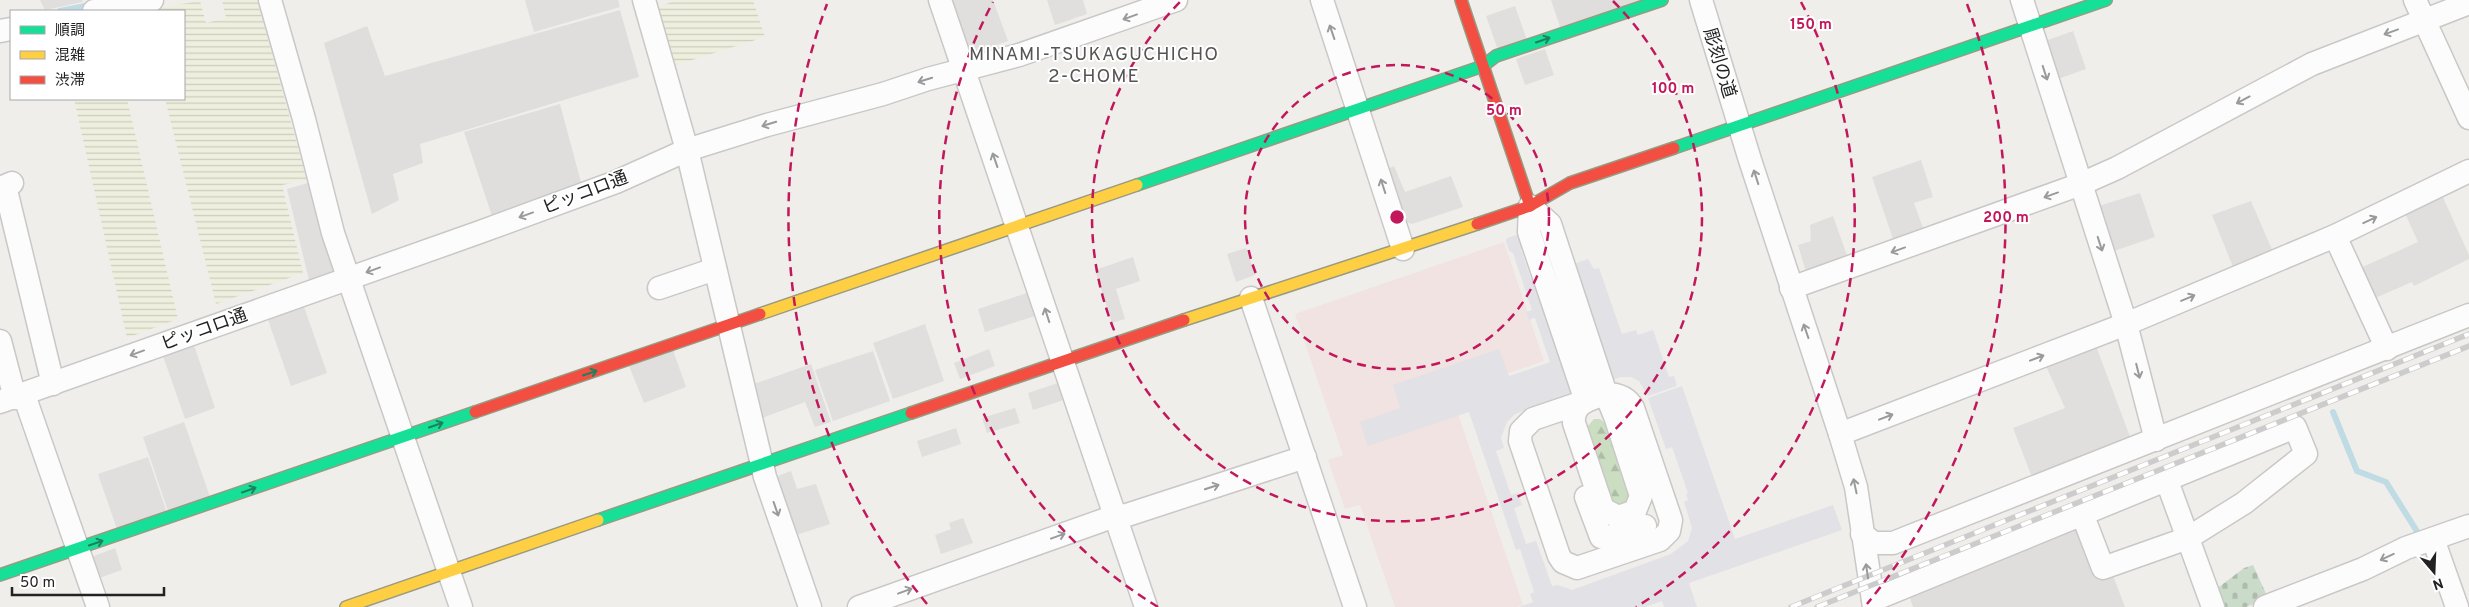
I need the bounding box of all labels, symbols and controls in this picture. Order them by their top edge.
legend [10,10,185,100]
one-way arrow [1123,13,1138,22]
text: 150 m [1790,16,1832,35]
text: 順調 [55,22,85,41]
one-way arrow [1327,24,1336,40]
street label: 彫刻の道 [1697,26,1740,101]
one-way arrow [2383,28,2399,37]
one-way arrow [1534,35,1550,45]
district label: MINAMI-TSUKAGUCHICHO 2-CHOME [969,43,1219,89]
text: 混雑 [55,47,85,66]
one-way arrow [2040,64,2050,80]
text: 渋滞 [55,72,85,91]
one-way arrow [917,76,933,85]
text: 100 m [1652,80,1694,99]
one-way arrow [2236,95,2251,105]
text: 50 m [1486,102,1522,121]
one-way arrow [761,120,777,130]
one-way arrow [990,153,1000,169]
street label: ピッコロ通 [539,167,632,220]
one-way arrow [1750,169,1760,185]
one-way arrow [1377,178,1387,194]
one-way arrow [2043,191,2059,200]
centre of rings [1388,208,1406,226]
text: 200 m [1983,209,2029,228]
one-way arrow [519,211,534,220]
one-way arrow [2362,215,2377,224]
one-way arrow [2096,235,2105,251]
one-way arrow [1890,246,1906,255]
one-way arrow [366,266,381,275]
one-way arrow [2180,292,2195,302]
street label: ピッコロ通 [158,304,251,357]
one-way arrow [1041,307,1051,323]
one-way arrow [1801,324,1810,340]
one-way arrow [129,349,145,359]
one-way arrow [2029,353,2045,362]
one-way arrow [2134,362,2143,378]
one-way arrow [582,368,597,377]
one-way arrow [1878,411,1893,421]
one-way arrow [428,420,444,430]
one-way arrow [1849,479,1859,495]
one-way arrow [1204,482,1220,491]
one-way arrow [241,485,257,494]
one-way arrow [772,501,781,517]
one-way arrow [1049,531,1065,540]
one-way arrow [87,537,103,547]
north arrow [2409,547,2459,597]
one-way arrow [2380,552,2395,562]
one-way arrow [1862,563,1872,579]
scale bar [12,564,165,596]
text: N [2430,573,2445,593]
text: 50 m [20,574,55,593]
one-way arrow [896,586,912,595]

